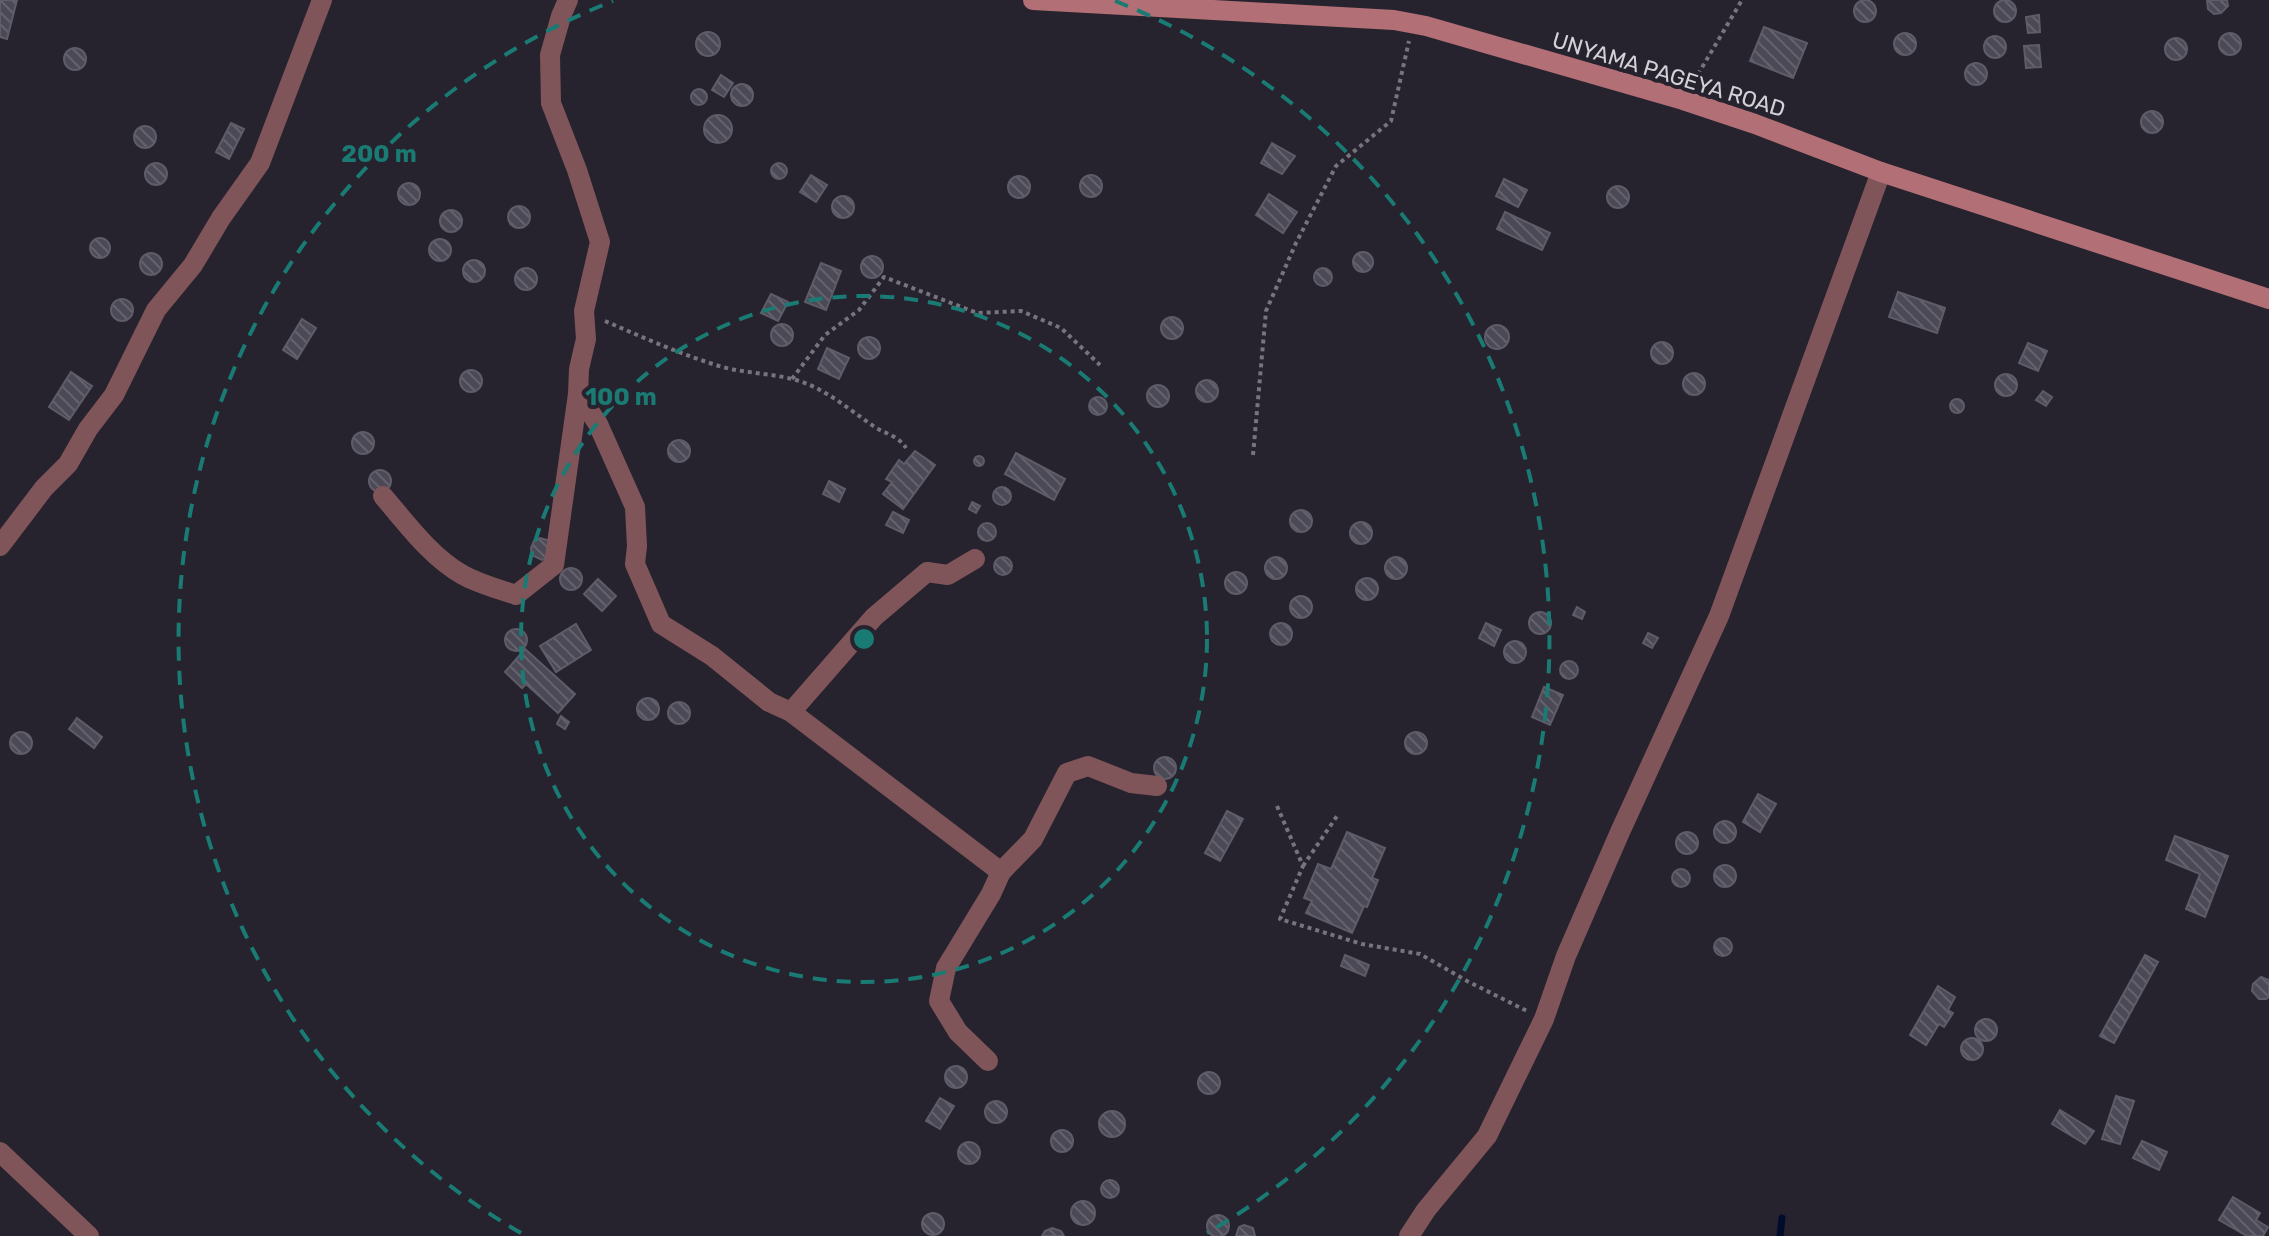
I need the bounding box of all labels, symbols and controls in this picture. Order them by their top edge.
street label: UNYAMA PAGEYA ROAD [1549,26,1789,123]
text: 200 m [341,140,417,168]
text: 100 m [585,383,657,411]
centre of rings [850,625,878,653]

